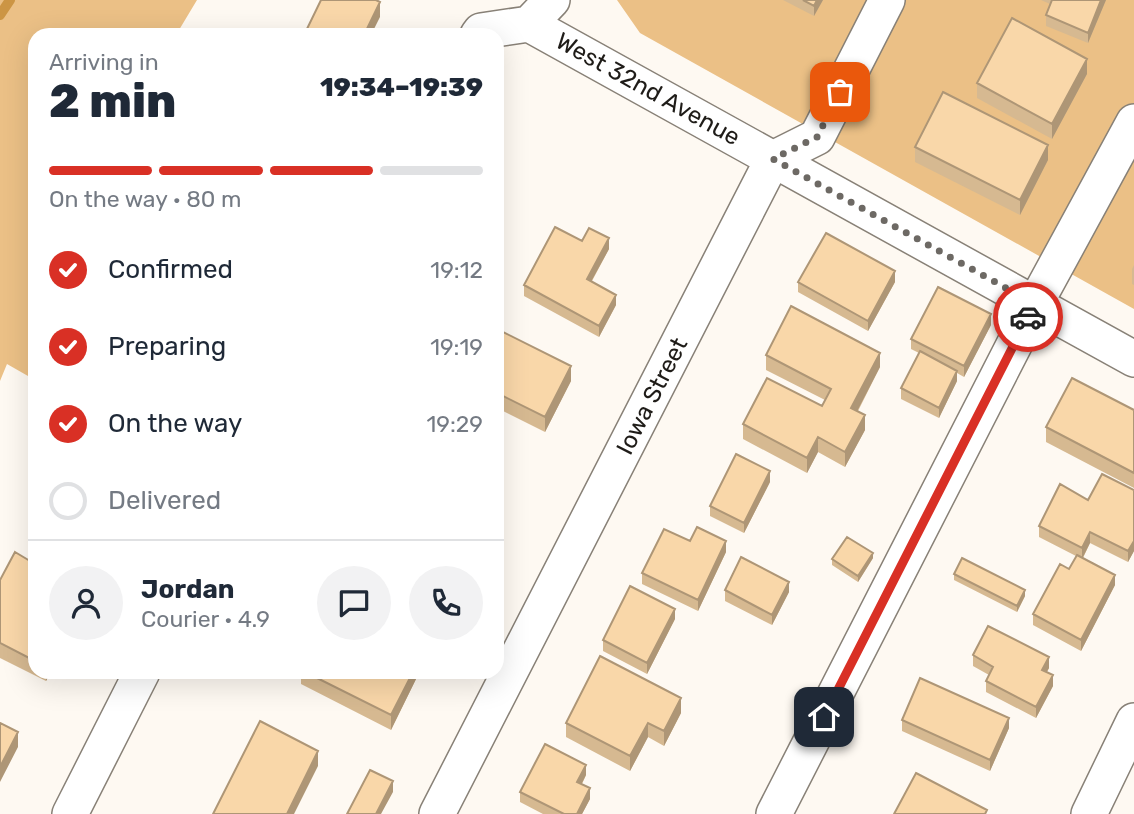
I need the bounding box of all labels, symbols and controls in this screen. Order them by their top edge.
street label: West 32nd Avenue [551,27,745,151]
text: Arriving in [49,48,159,76]
pin [810,62,870,122]
text: 19:34–19:39 [320,72,483,103]
icon: bag [821,73,859,111]
text: 2 min [49,74,176,129]
text: On the way · 80 m [49,185,241,213]
icon: check [49,251,87,289]
text: Confirmed [108,254,233,285]
text: 19:12 [430,256,483,284]
courier [993,282,1063,352]
icon: car [1009,298,1047,336]
icon: check [49,328,87,366]
text: Preparing [108,331,226,362]
text: 19:19 [430,333,483,361]
street label: Iowa Street [611,333,693,459]
icon: check [49,405,87,443]
text: On the way [108,408,242,439]
text: 19:29 [426,410,483,438]
text: Delivered [108,485,221,516]
button: person [49,566,123,640]
button: chat [317,566,391,640]
button: phone [409,566,483,640]
text: Jordan [141,574,234,605]
text: Courier · 4.9 [141,605,270,633]
pin [794,687,854,747]
icon: home [805,698,843,736]

